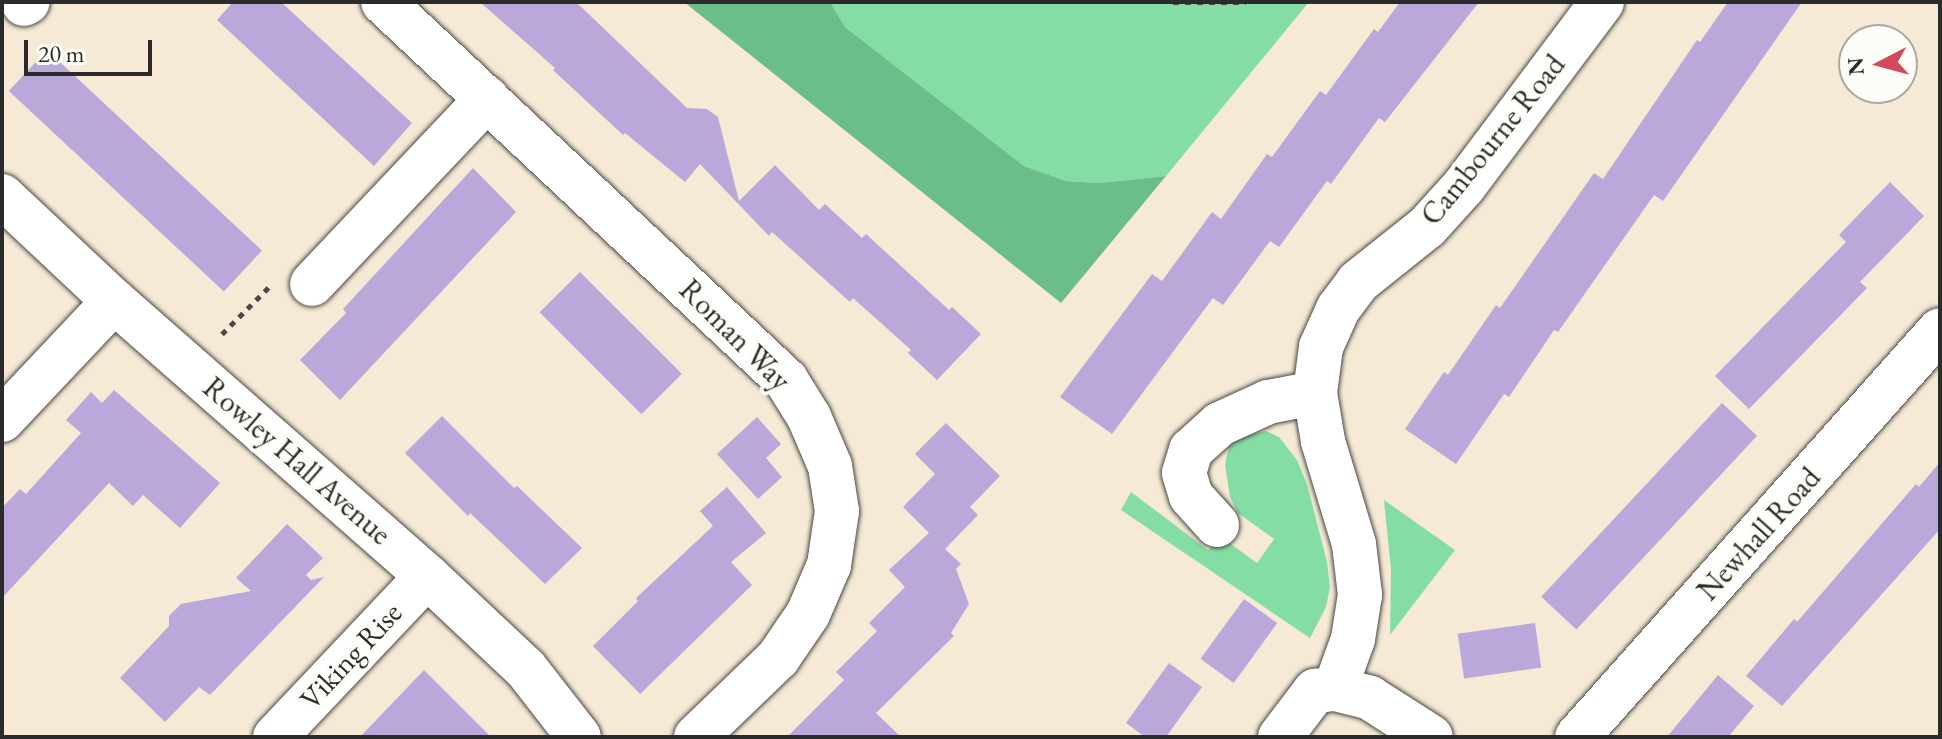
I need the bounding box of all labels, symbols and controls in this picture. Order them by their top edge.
scale bar [28,24,156,74]
north arrow [1838,24,1918,104]
text: 20 m [38,38,85,69]
street label: Cambourne Road [1413,47,1573,233]
text: N [1840,56,1871,77]
street label: Roman Way [672,272,798,398]
street label: Rowley Hall Avenue [196,370,398,552]
street label: Newhall Road [1690,460,1828,608]
street label: Viking Rise [292,595,410,717]

